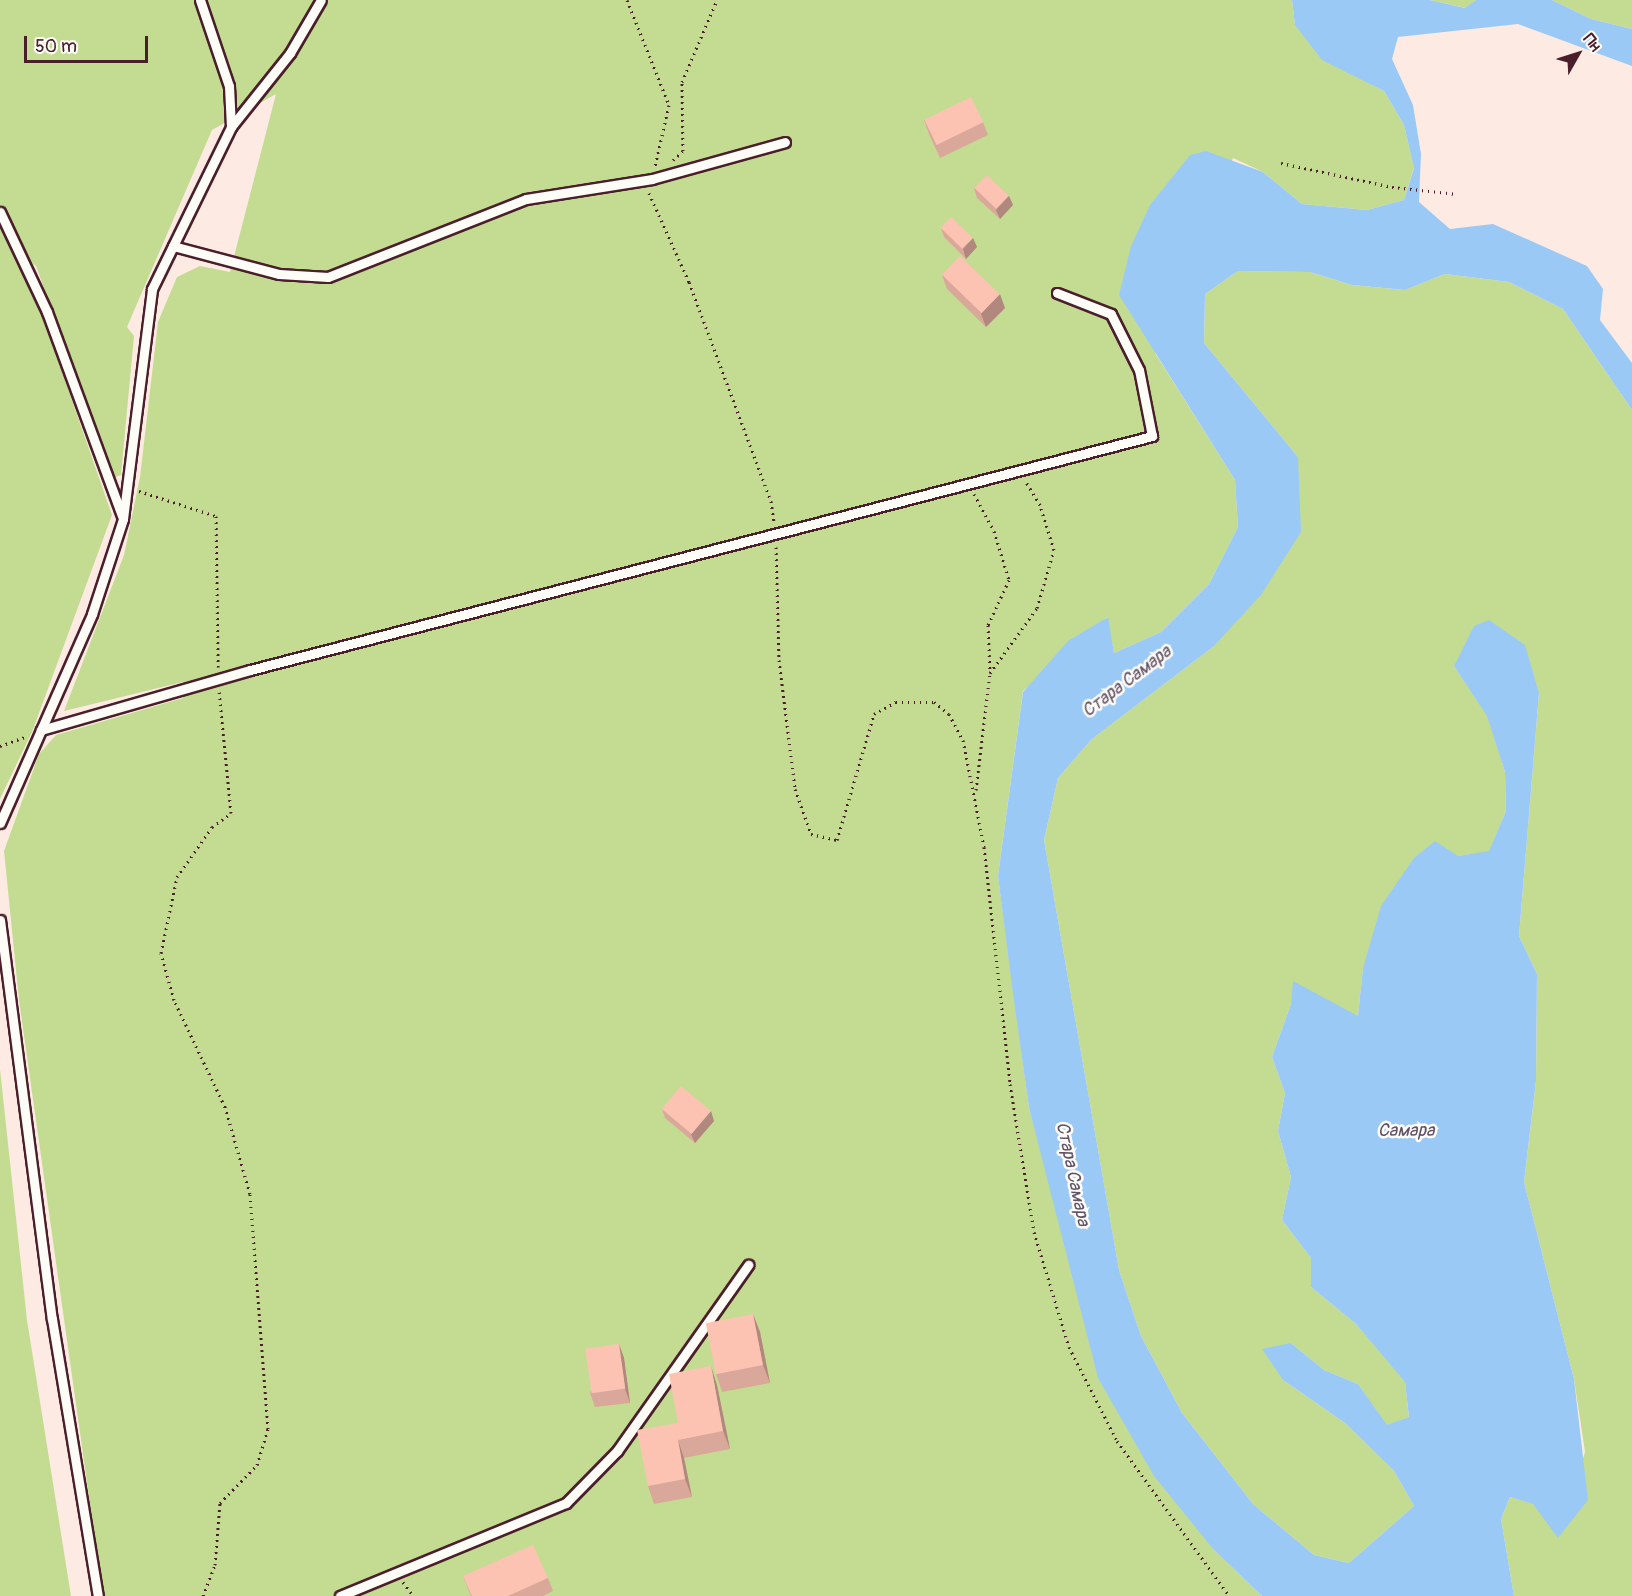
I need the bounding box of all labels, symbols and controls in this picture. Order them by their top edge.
scale bar [27,24,152,62]
north arrow [1548,24,1608,84]
text: Пн [1579,30,1605,56]
text: 50 m [35,35,77,58]
water label: Стара Самара [1078,642,1176,722]
water label: Стара Самара [1050,1120,1094,1228]
water label: Самара [1378,1120,1434,1142]

